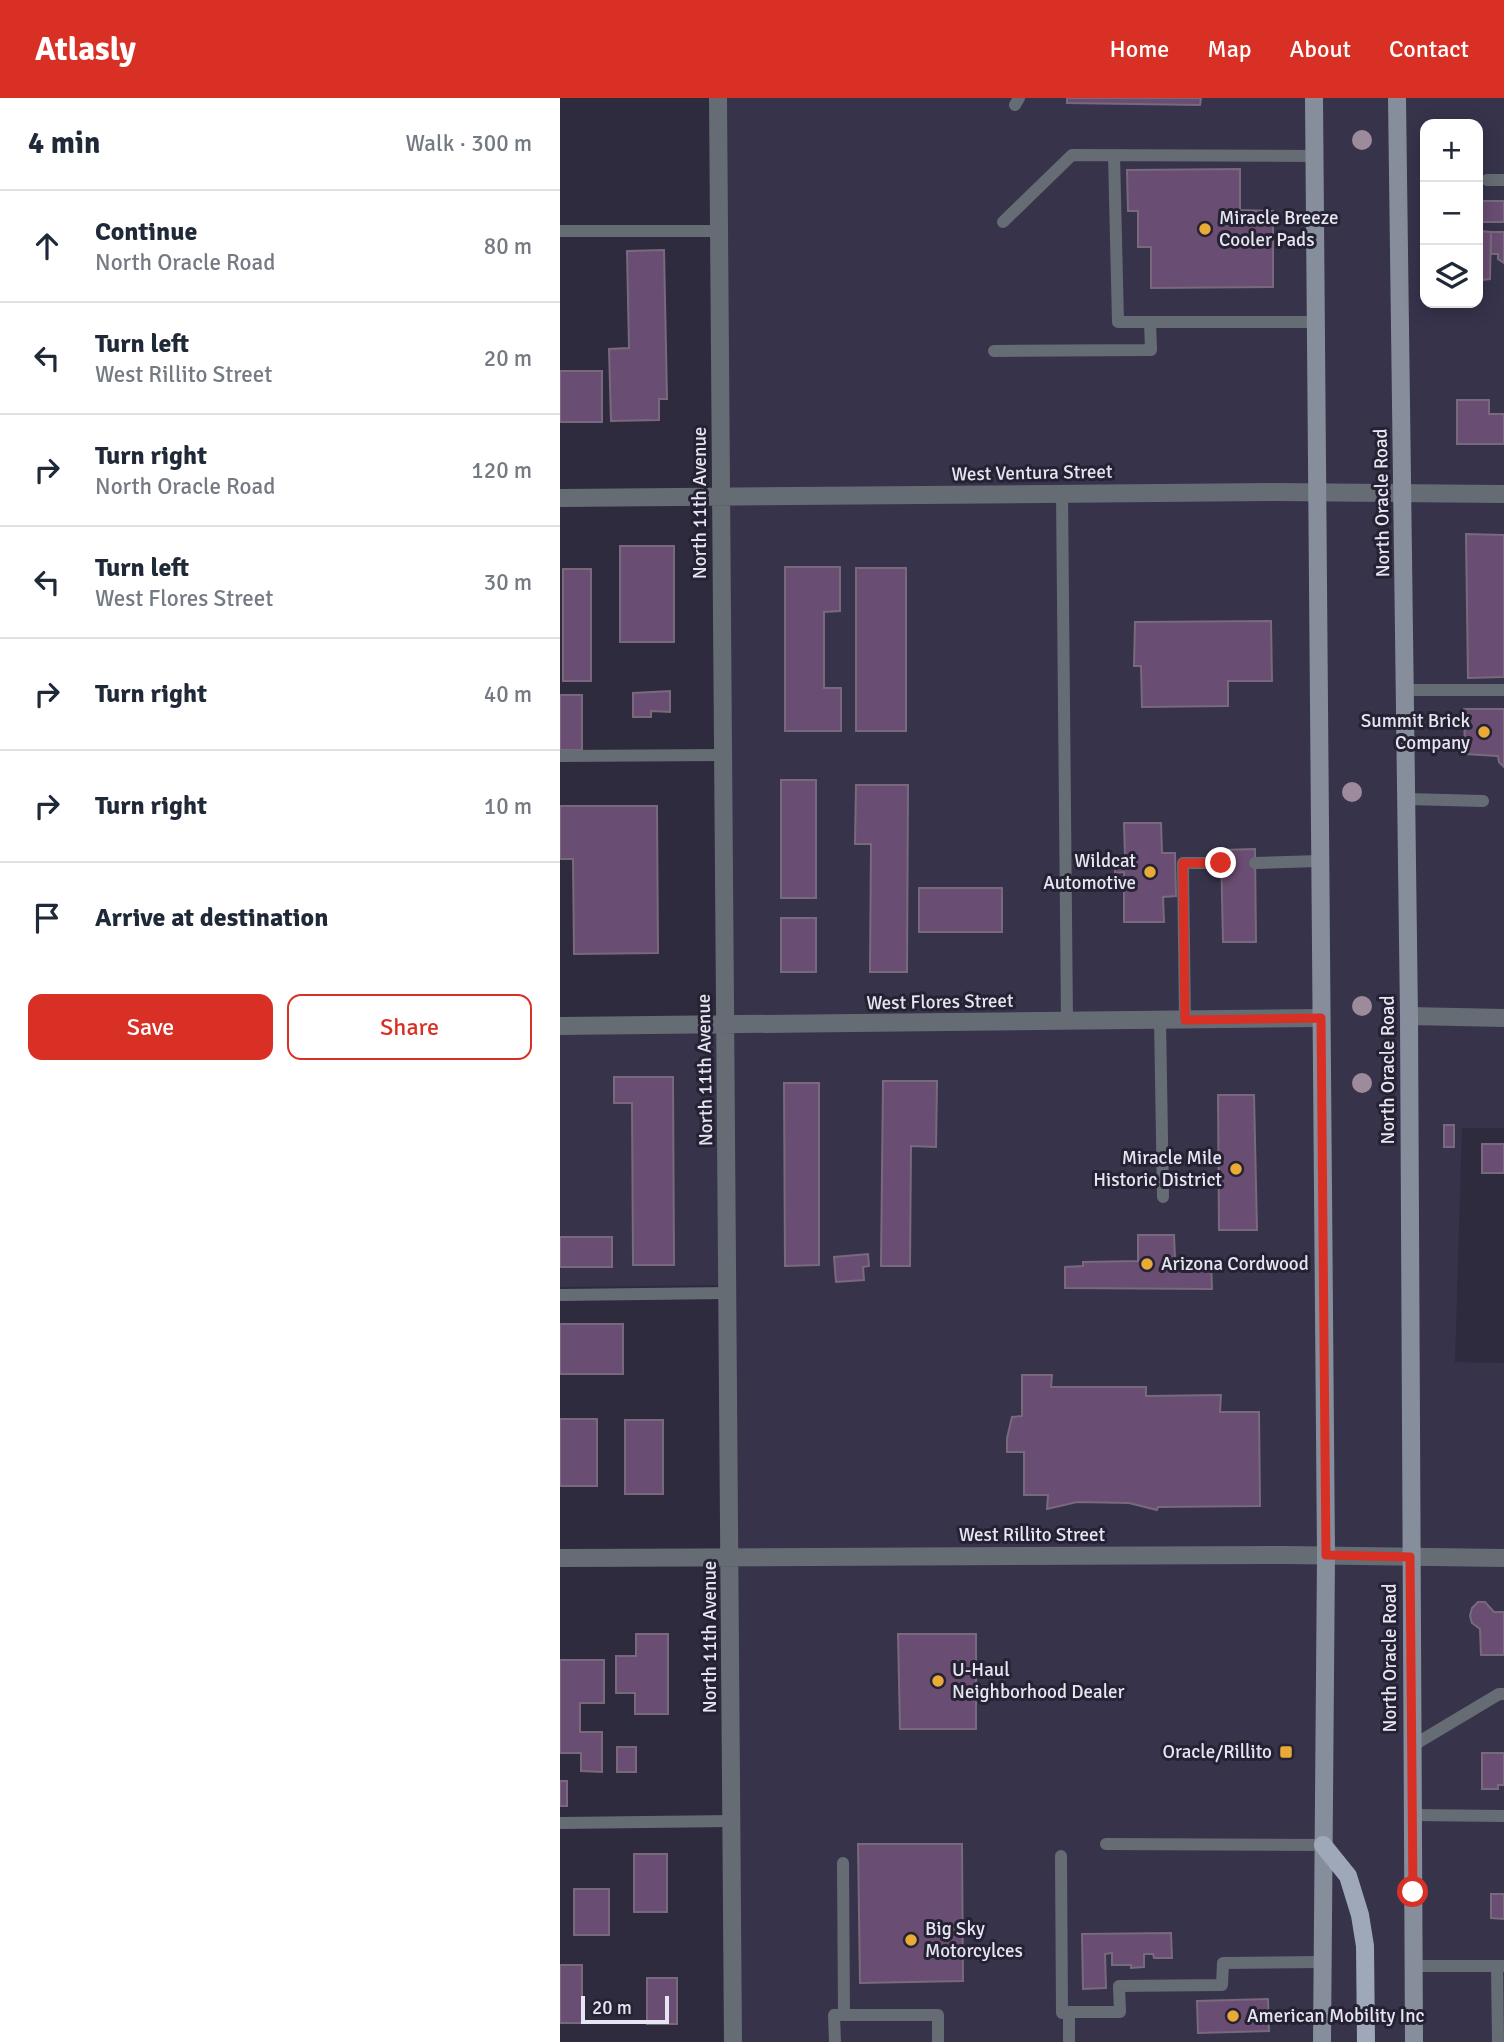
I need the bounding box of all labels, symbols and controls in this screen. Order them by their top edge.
text: Atlasly [35,29,136,70]
text: Home [1109,34,1169,64]
text: Map [1207,34,1252,64]
text: About [1290,34,1351,64]
text: Contact [1389,34,1469,64]
map controls [1420,119,1483,308]
button: + [1420,119,1483,182]
text: 4 min [28,125,100,162]
text: Walk · 300 m [406,129,532,158]
button: − [1420,182,1483,245]
place label: Miracle Breeze Cooler Pads [1219,206,1339,252]
text: Continue [95,216,197,248]
marker: Miracle Breeze Cooler Pads [1197,221,1213,237]
icon: ahead [28,227,66,265]
text: 80 m [484,232,532,261]
button: layers [1420,245,1483,308]
text: North Oracle Road [95,248,275,277]
text: Turn left [95,328,189,360]
icon: left [28,339,66,377]
text: 20 m [484,344,532,373]
text: West Rillito Street [95,360,272,389]
street label: North 11th Avenue [688,427,712,579]
street label: North Oracle Road [1369,428,1395,578]
text: Turn right [95,440,207,472]
icon: right [28,451,66,489]
text: 120 m [471,456,532,485]
street label: West Ventura Street [951,460,1113,486]
text: North Oracle Road [95,472,275,501]
text: Turn left [95,552,189,584]
icon: left [28,563,66,601]
text: 30 m [484,568,532,597]
text: West Flores Street [95,584,273,613]
icon: right [28,675,66,713]
text: Turn right [95,678,207,710]
text: 40 m [484,680,532,709]
place label: Summit Brick Company [1361,709,1470,755]
marker: Summit Brick Company [1476,724,1492,740]
icon: right [28,787,66,825]
text: Turn right [95,790,207,822]
text: 10 m [484,792,532,821]
route end [1205,847,1236,878]
place label: Wildcat Automotive [1043,849,1136,895]
marker: Wildcat Automotive [1142,864,1158,880]
icon: arrive [28,899,66,937]
text: Arrive at destination [95,902,328,934]
street label: West Flores Street [866,989,1014,1015]
button: Save [28,994,273,1060]
button: Share [287,994,532,1060]
street label: North 11th Avenue [692,994,718,1146]
street label: North Oracle Road [1376,996,1400,1144]
place label: Miracle Mile Historic District [1093,1146,1222,1192]
marker: Miracle Mile Historic District [1228,1161,1244,1177]
place label: Arizona Cordwood [1161,1252,1309,1276]
marker: Arizona Cordwood [1139,1256,1155,1272]
street label: West Rillito Street [959,1523,1106,1547]
street label: North 11th Avenue [698,1561,722,1713]
street label: North Oracle Road [1378,1584,1402,1732]
place label: U-Haul Neighborhood Dealer [952,1658,1125,1704]
marker: U-Haul Neighborhood Dealer [930,1673,946,1689]
place label: Oracle/Rillito [1162,1740,1272,1764]
marker: Oracle/Rillito [1278,1744,1294,1760]
route start [1397,1876,1428,1907]
place label: Big Sky Motorcylces [925,1917,1023,1963]
marker: Big Sky Motorcylces [903,1932,919,1948]
scale bar [581,1993,668,2025]
text: 20 m [592,1996,632,2020]
place label: American Mobility Inc [1247,2004,1425,2028]
marker: American Mobility Inc [1225,2008,1241,2024]

